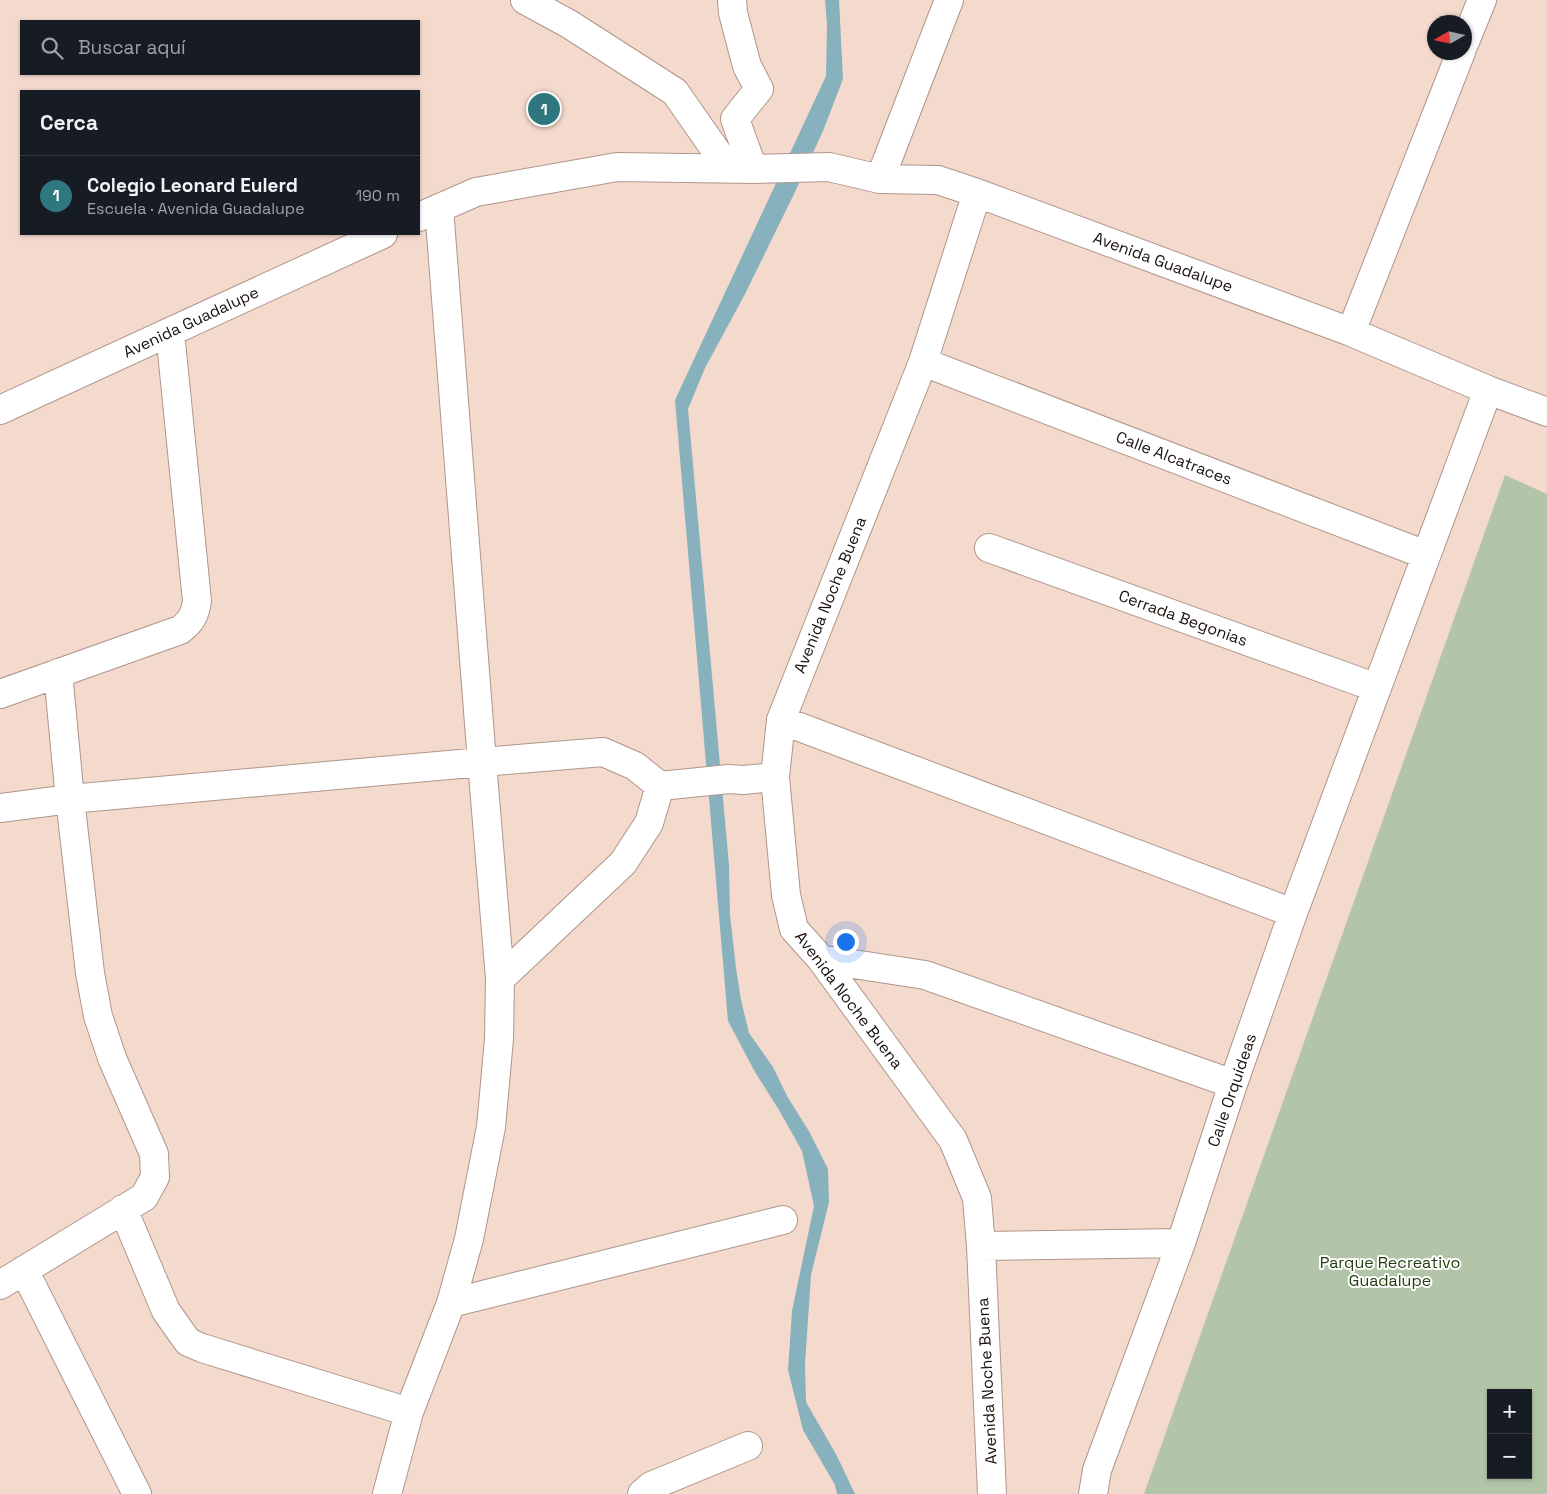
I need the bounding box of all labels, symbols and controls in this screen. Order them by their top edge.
north arrow [1427,15,1472,60]
search box [20,20,420,75]
icon: search [38,34,66,62]
text: Buscar aquí [78,35,186,60]
pin: 1 [528,90,560,128]
text: Cerca [40,109,98,136]
text: Colegio Leonard Eulerd [87,173,298,198]
text: 1 [52,185,60,206]
text: 190 m [355,185,400,206]
text: Escuela · Avenida Guadalupe [87,198,305,219]
street label: Avenida Guadalupe [1090,227,1236,297]
street label: Avenida Guadalupe [120,281,262,363]
street label: Calle Alcatraces [1113,426,1235,490]
street label: Avenida Noche Buena [789,514,871,676]
street label: Cerrada Begonias [1116,585,1250,651]
street label: Avenida Noche Buena [790,927,908,1073]
your location [833,929,859,955]
street label: Calle Orquídeas [1203,1030,1261,1150]
park label: Parque Recreativo Guadalupe [1320,1252,1460,1291]
street label: Avenida Noche Buena [972,1297,1002,1465]
map controls [1487,1389,1532,1479]
button: + [1487,1389,1532,1434]
button: − [1487,1434,1532,1479]

